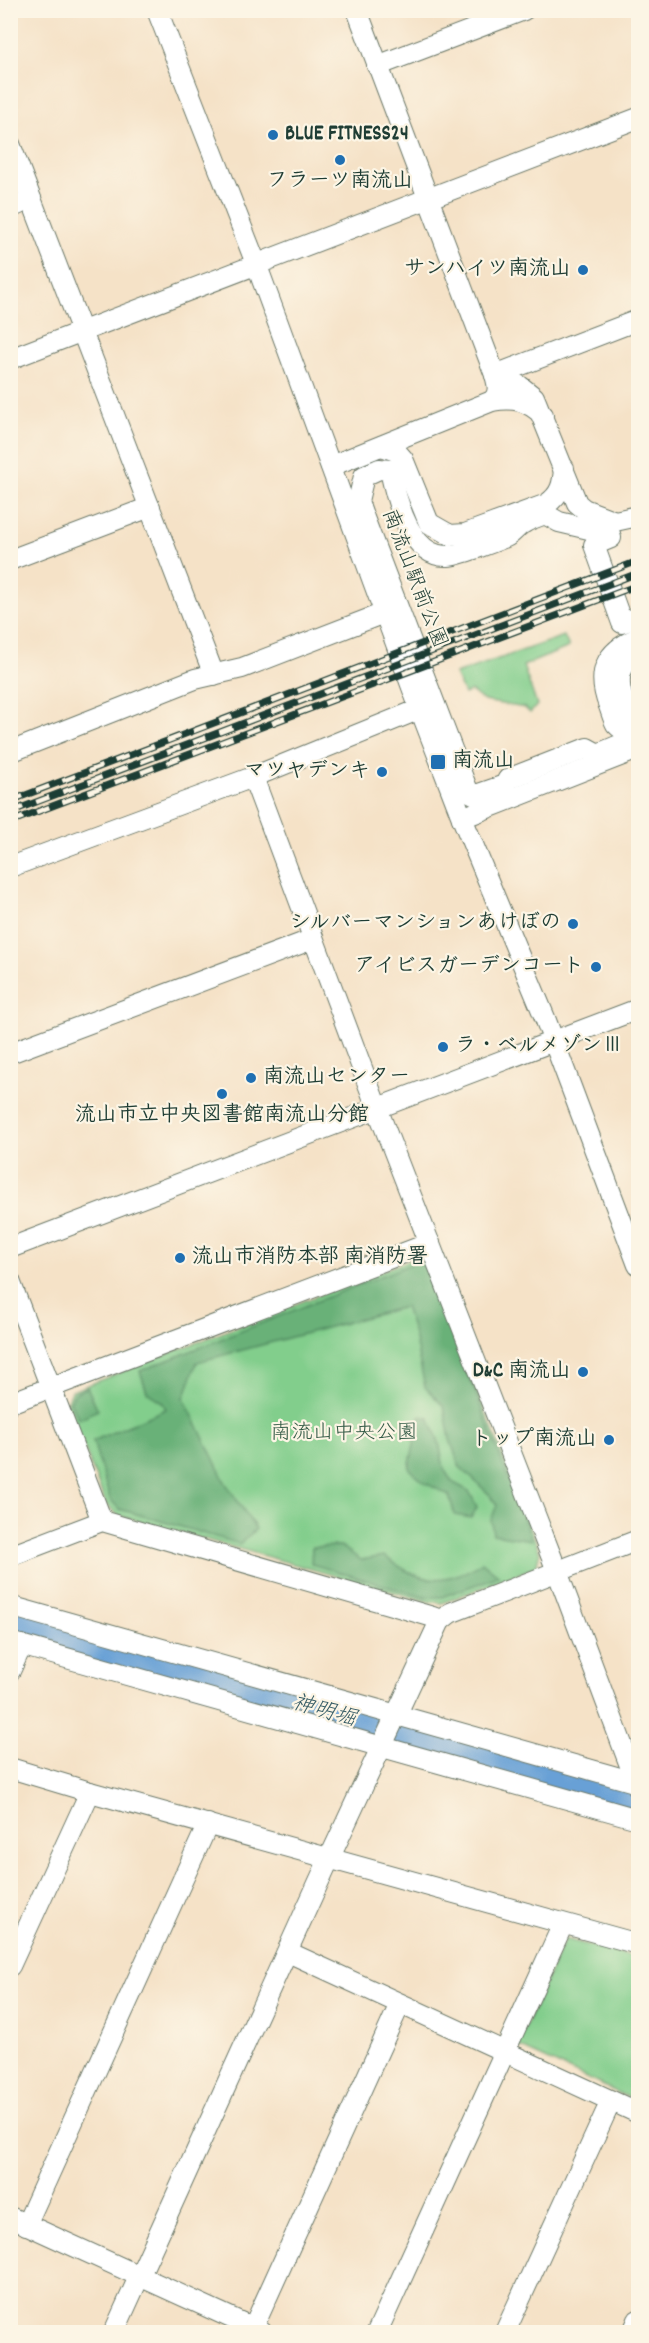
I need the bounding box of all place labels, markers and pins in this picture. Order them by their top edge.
place label: BLUE FITNESS24 [285,120,409,150]
marker: BLUE FITNESS24 [266,128,280,142]
marker: フラーツ南流山 [333,153,347,167]
place label: フラーツ南流山 [267,167,413,197]
place label: サンハイツ南流山 [404,255,571,285]
marker: サンハイツ南流山 [576,263,590,277]
place label: 南流山 [452,747,515,777]
marker: 南流山 [429,753,447,771]
place label: マツヤデンキ [244,757,370,787]
marker: マツヤデンキ [375,765,389,779]
place label: シルバーマンションあけぼの [289,909,561,939]
marker: シルバーマンションあけぼの [566,917,580,931]
place label: アイビスガーデンコート [354,952,584,982]
marker: アイビスガーデンコート [589,960,603,974]
place label: ラ・ベルメゾンⅢ [455,1032,623,1062]
marker: ラ・ベルメゾンⅢ [436,1040,450,1054]
place label: 南流山センター [263,1063,410,1093]
marker: 南流山センター [244,1071,258,1085]
marker: 流山市立中央図書館南流山分館 [215,1087,229,1101]
place label: 流山市立中央図書館南流山分館 [75,1101,369,1131]
place label: 流山市消防本部 南消防署 [192,1243,428,1273]
marker: 流山市消防本部 南消防署 [173,1251,187,1265]
place label: D&C 南流山 [473,1357,571,1387]
marker: D&C 南流山 [576,1365,590,1379]
place label: トップ南流山 [471,1425,597,1455]
marker: トップ南流山 [602,1433,616,1447]

